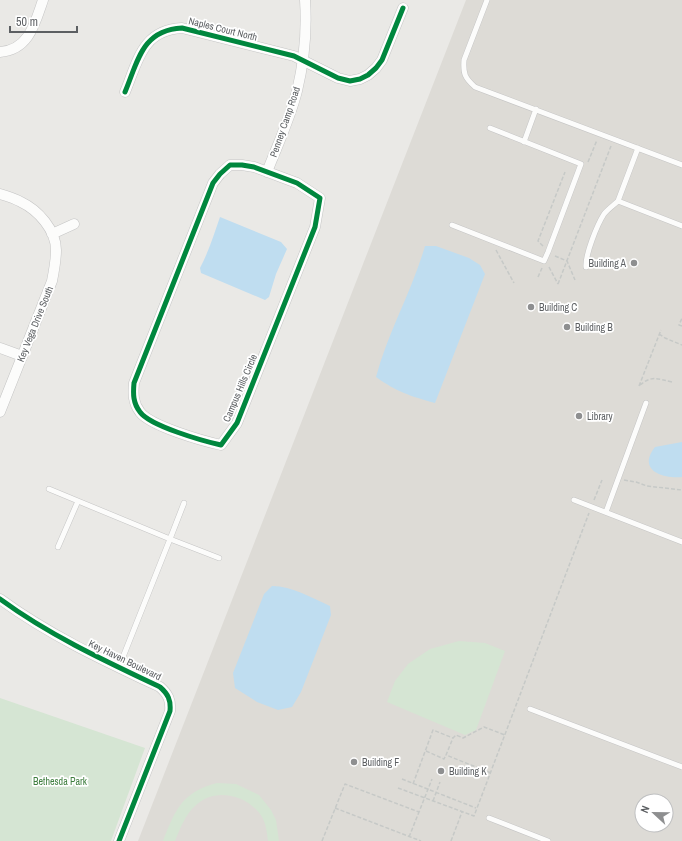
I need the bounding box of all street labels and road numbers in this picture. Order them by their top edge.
street label: Naples Court North [187,14,259,44]
street label: Penney Camp Road [267,85,303,159]
street label: Key Vega Drive South [14,284,56,364]
street label: Campus Hills Circle [220,352,260,424]
street label: Key Haven Boulevard [87,637,163,683]

